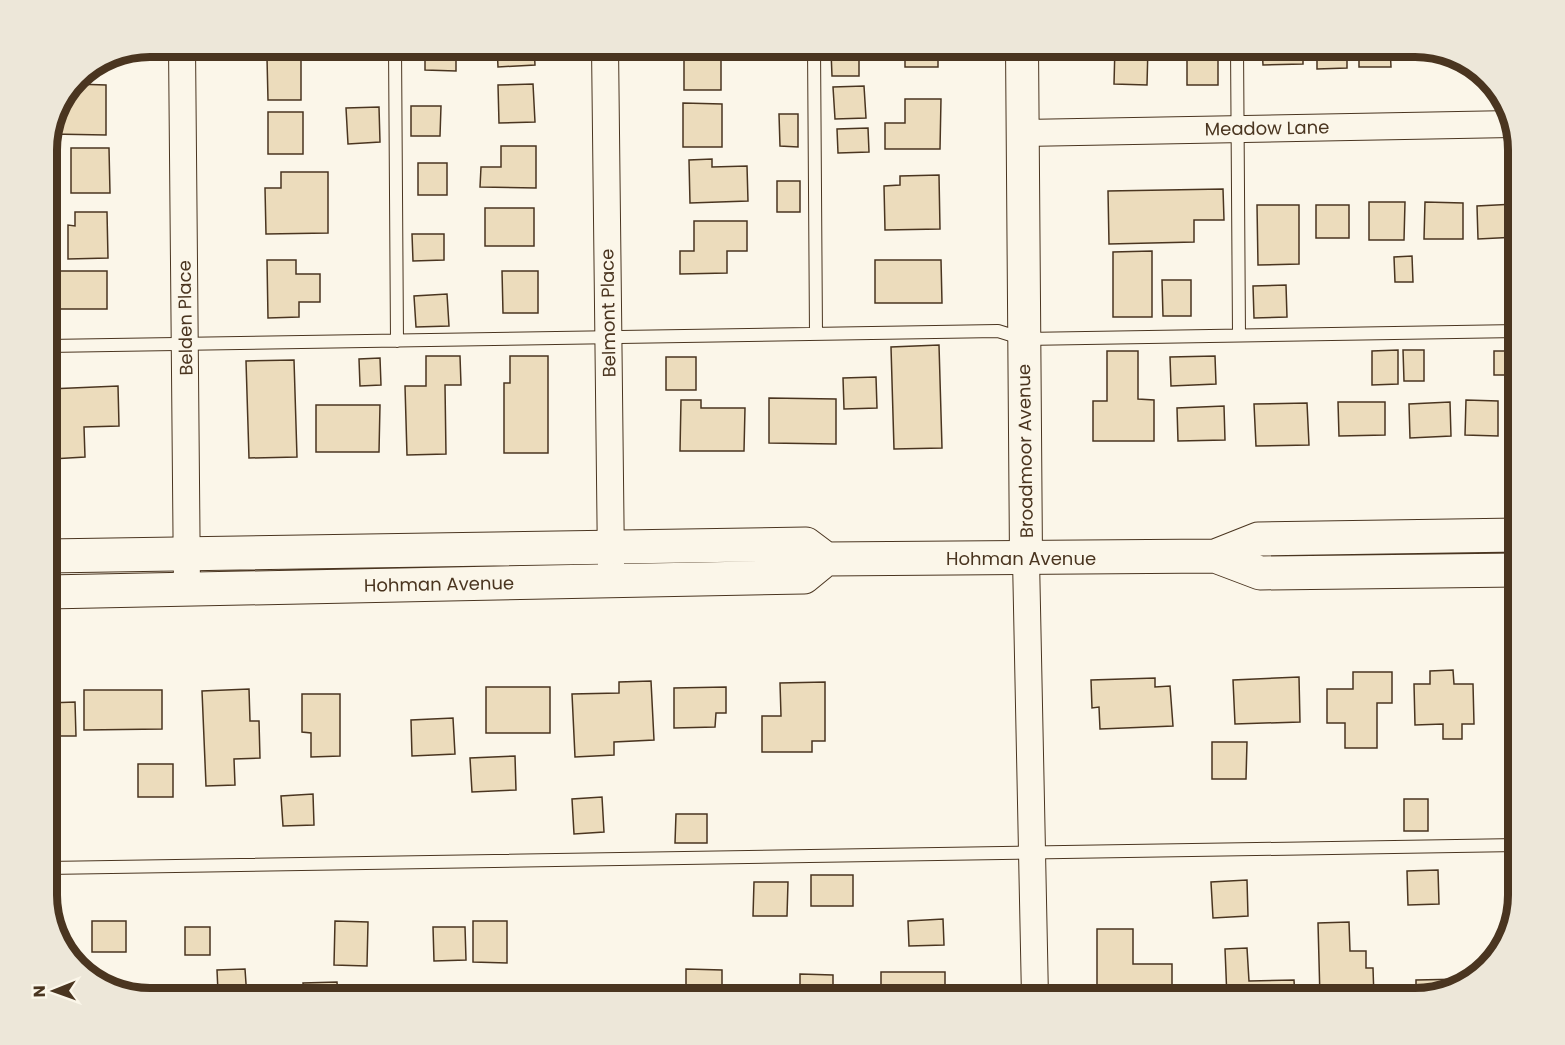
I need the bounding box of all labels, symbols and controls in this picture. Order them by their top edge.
street label: Meadow Lane [1204,114,1330,142]
street label: Belmont Place [594,248,622,378]
street label: Belden Place [171,260,199,376]
street label: Broadmoor Avenue [1011,364,1039,538]
street label: Hohman Avenue [946,546,1096,571]
street label: Hohman Avenue [364,570,514,598]
north arrow [24,961,84,1021]
text: N [28,985,51,997]

